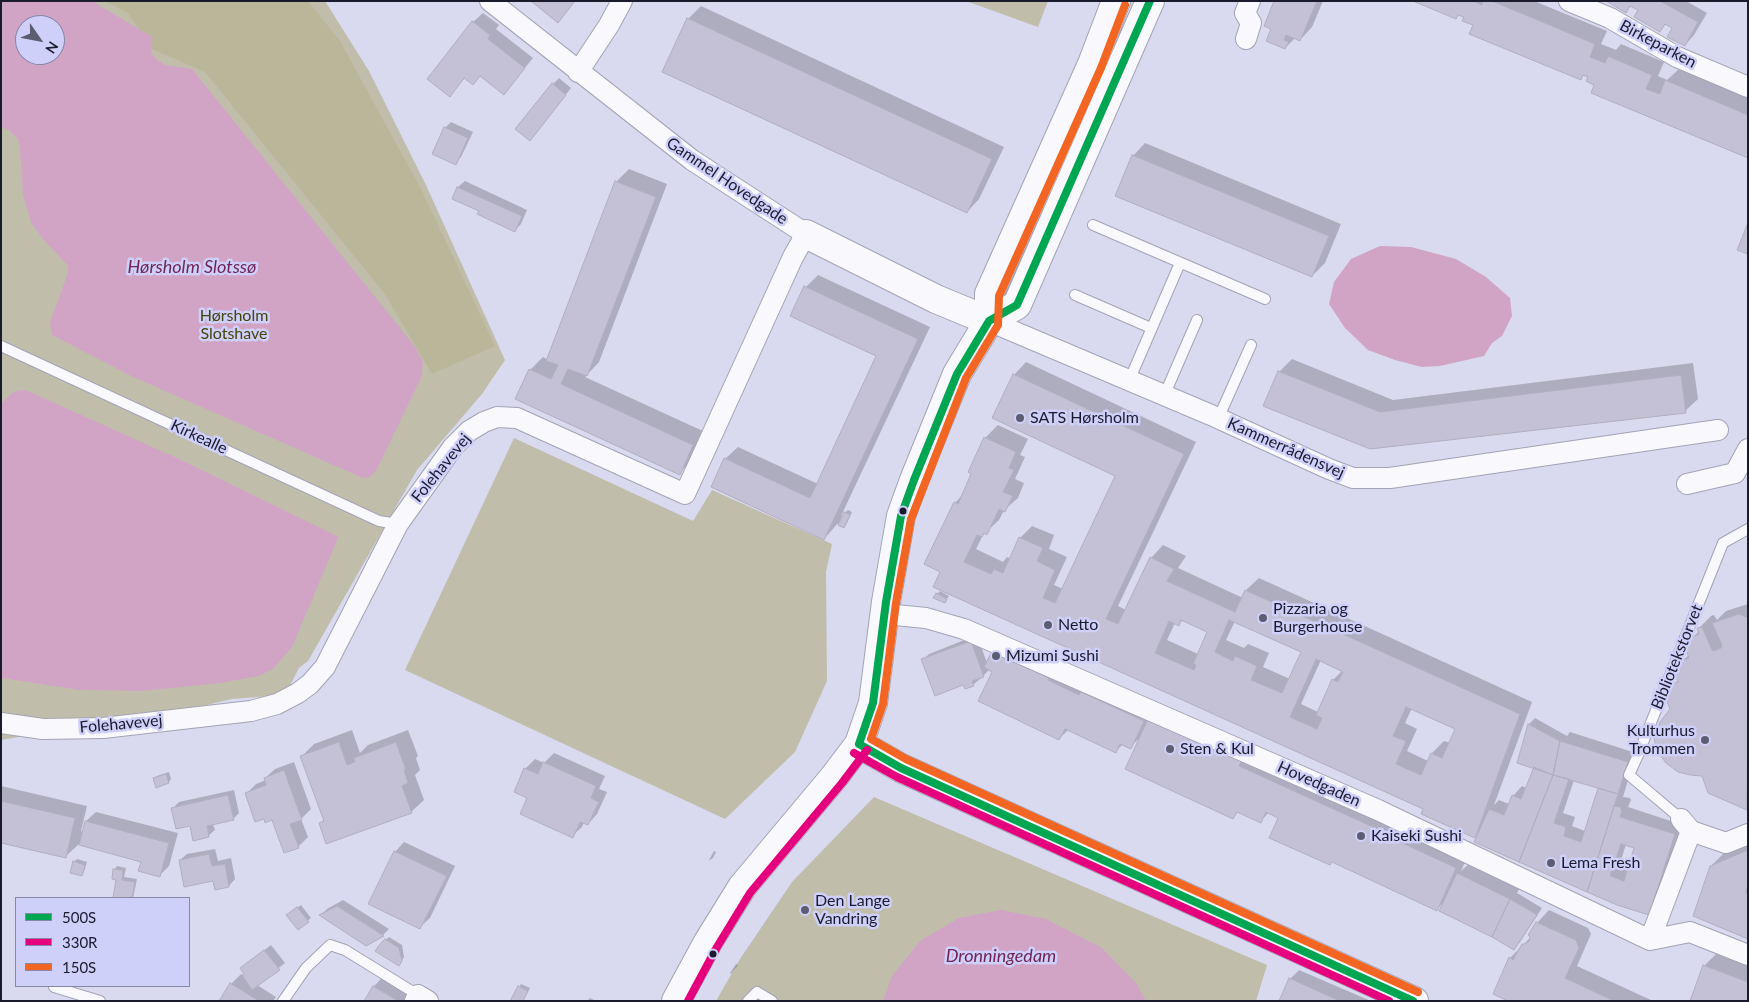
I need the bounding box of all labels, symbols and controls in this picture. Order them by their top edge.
north arrow [15,15,65,65]
street label: Birkeparken [1617,16,1699,72]
text: N [42,39,62,57]
street label: Gammel Hovedgade [663,133,791,229]
water label: Hørsholm Slotssø [128,256,256,278]
park label: Hørsholm Slotshave [200,306,268,344]
place label: SATS Hørsholm [1030,408,1139,428]
marker: SATS Hørsholm [1014,412,1026,424]
street label: Kammerrådensvej [1224,414,1348,482]
street label: Kirkealle [168,416,230,458]
street label: Folehavevej [407,430,475,506]
unlabelled marker [898,506,908,516]
place label: Pizzaria og Burgerhouse [1273,599,1362,637]
street label: Bibliotekstorvet [1647,602,1707,712]
marker: Pizzaria og Burgerhouse [1257,612,1269,624]
place label: Netto [1058,615,1098,635]
marker: Netto [1042,619,1054,631]
place label: Mizumi Sushi [1006,646,1099,666]
marker: Mizumi Sushi [990,650,1002,662]
street label: Folehavevej [79,711,163,737]
place label: Kulturhus Trommen [1627,721,1695,759]
marker: Kulturhus Trommen [1699,734,1711,746]
place label: Sten & Kul [1180,739,1254,759]
marker: Sten & Kul [1164,743,1176,755]
street label: Hovedgaden [1275,757,1363,811]
place label: Kaiseki Sushi [1371,826,1462,846]
marker: Kaiseki Sushi [1355,830,1367,842]
place label: Lema Fresh [1561,853,1640,873]
marker: Lema Fresh [1545,857,1557,869]
place label: Den Lange Vandring [815,891,890,929]
legend [15,897,190,987]
marker: Den Lange Vandring [799,904,811,916]
text: 500S [62,908,96,926]
text: 330R [62,933,98,951]
water label: Dronningedam [946,945,1056,967]
unlabelled marker [708,949,718,959]
text: 150S [62,958,96,976]

